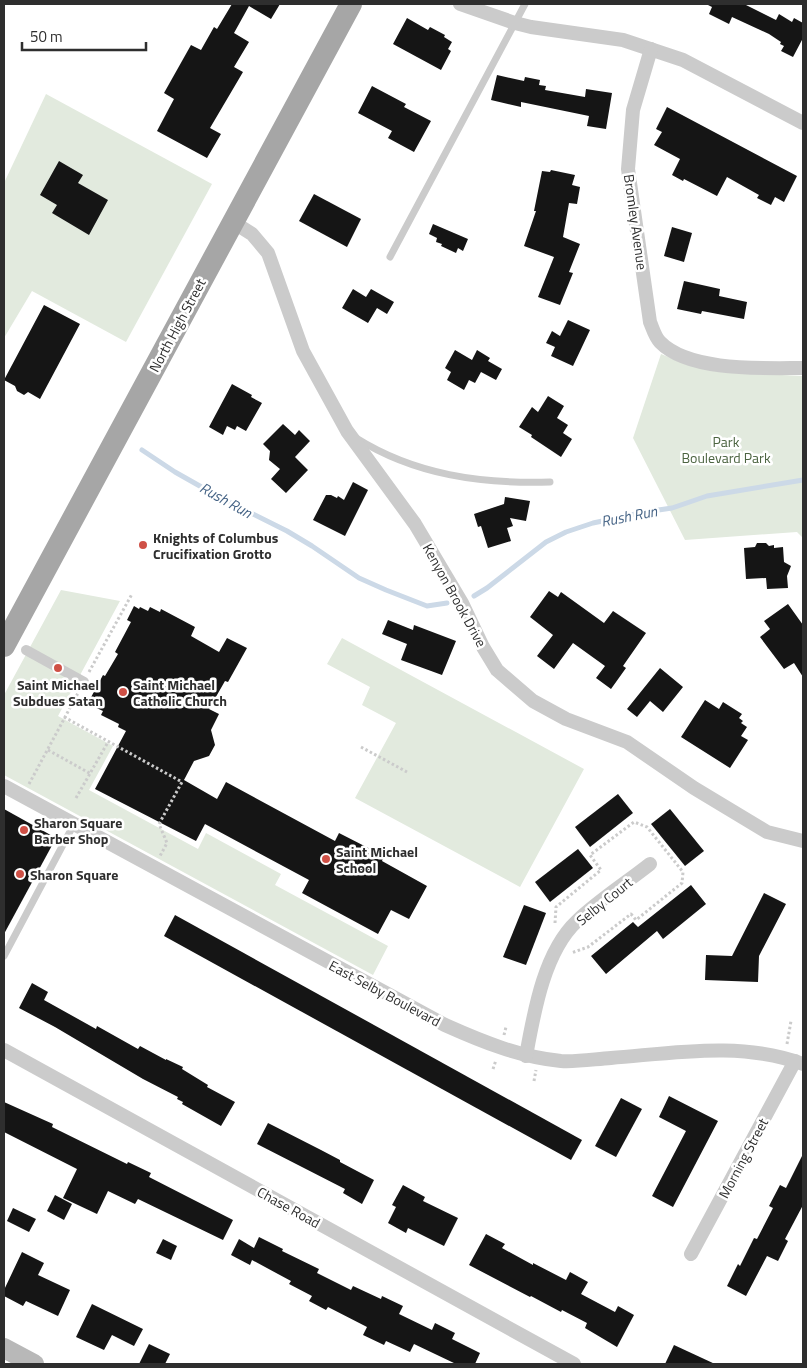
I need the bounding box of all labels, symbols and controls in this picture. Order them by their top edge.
scale bar [22,20,146,52]
text: 50 m [30,25,63,48]
street label: Bromley Avenue [619,173,653,271]
street label: North High Street [143,274,211,376]
park label: Park Boulevard Park [681,431,771,468]
water label: Rush Run [196,476,257,524]
water label: Rush Run [599,499,659,533]
place label: Knights of Columbus Crucifixation Grotto [153,527,279,564]
marker: Knights of Columbus Crucifixation Grotto [137,539,149,551]
street label: Kenyon Brook Drive [418,539,492,651]
marker: Saint Michael Subdues Satan [52,662,64,674]
place label: Saint Michael Subdues Satan [13,674,103,711]
place label: Saint Michael Catholic Church [133,674,227,711]
marker: Saint Michael Catholic Church [117,686,129,698]
place label: Sharon Square Barber Shop [34,812,122,849]
marker: Sharon Square Barber Shop [18,824,30,836]
place label: Saint Michael School [336,841,418,878]
marker: Saint Michael School [320,853,332,865]
place label: Sharon Square [30,864,118,885]
marker: Sharon Square [14,868,26,880]
street label: Selby Court [571,872,637,930]
street label: East Selby Boulevard [326,955,444,1031]
street label: Morning Street [713,1114,773,1202]
street label: Chase Road [254,1181,324,1233]

